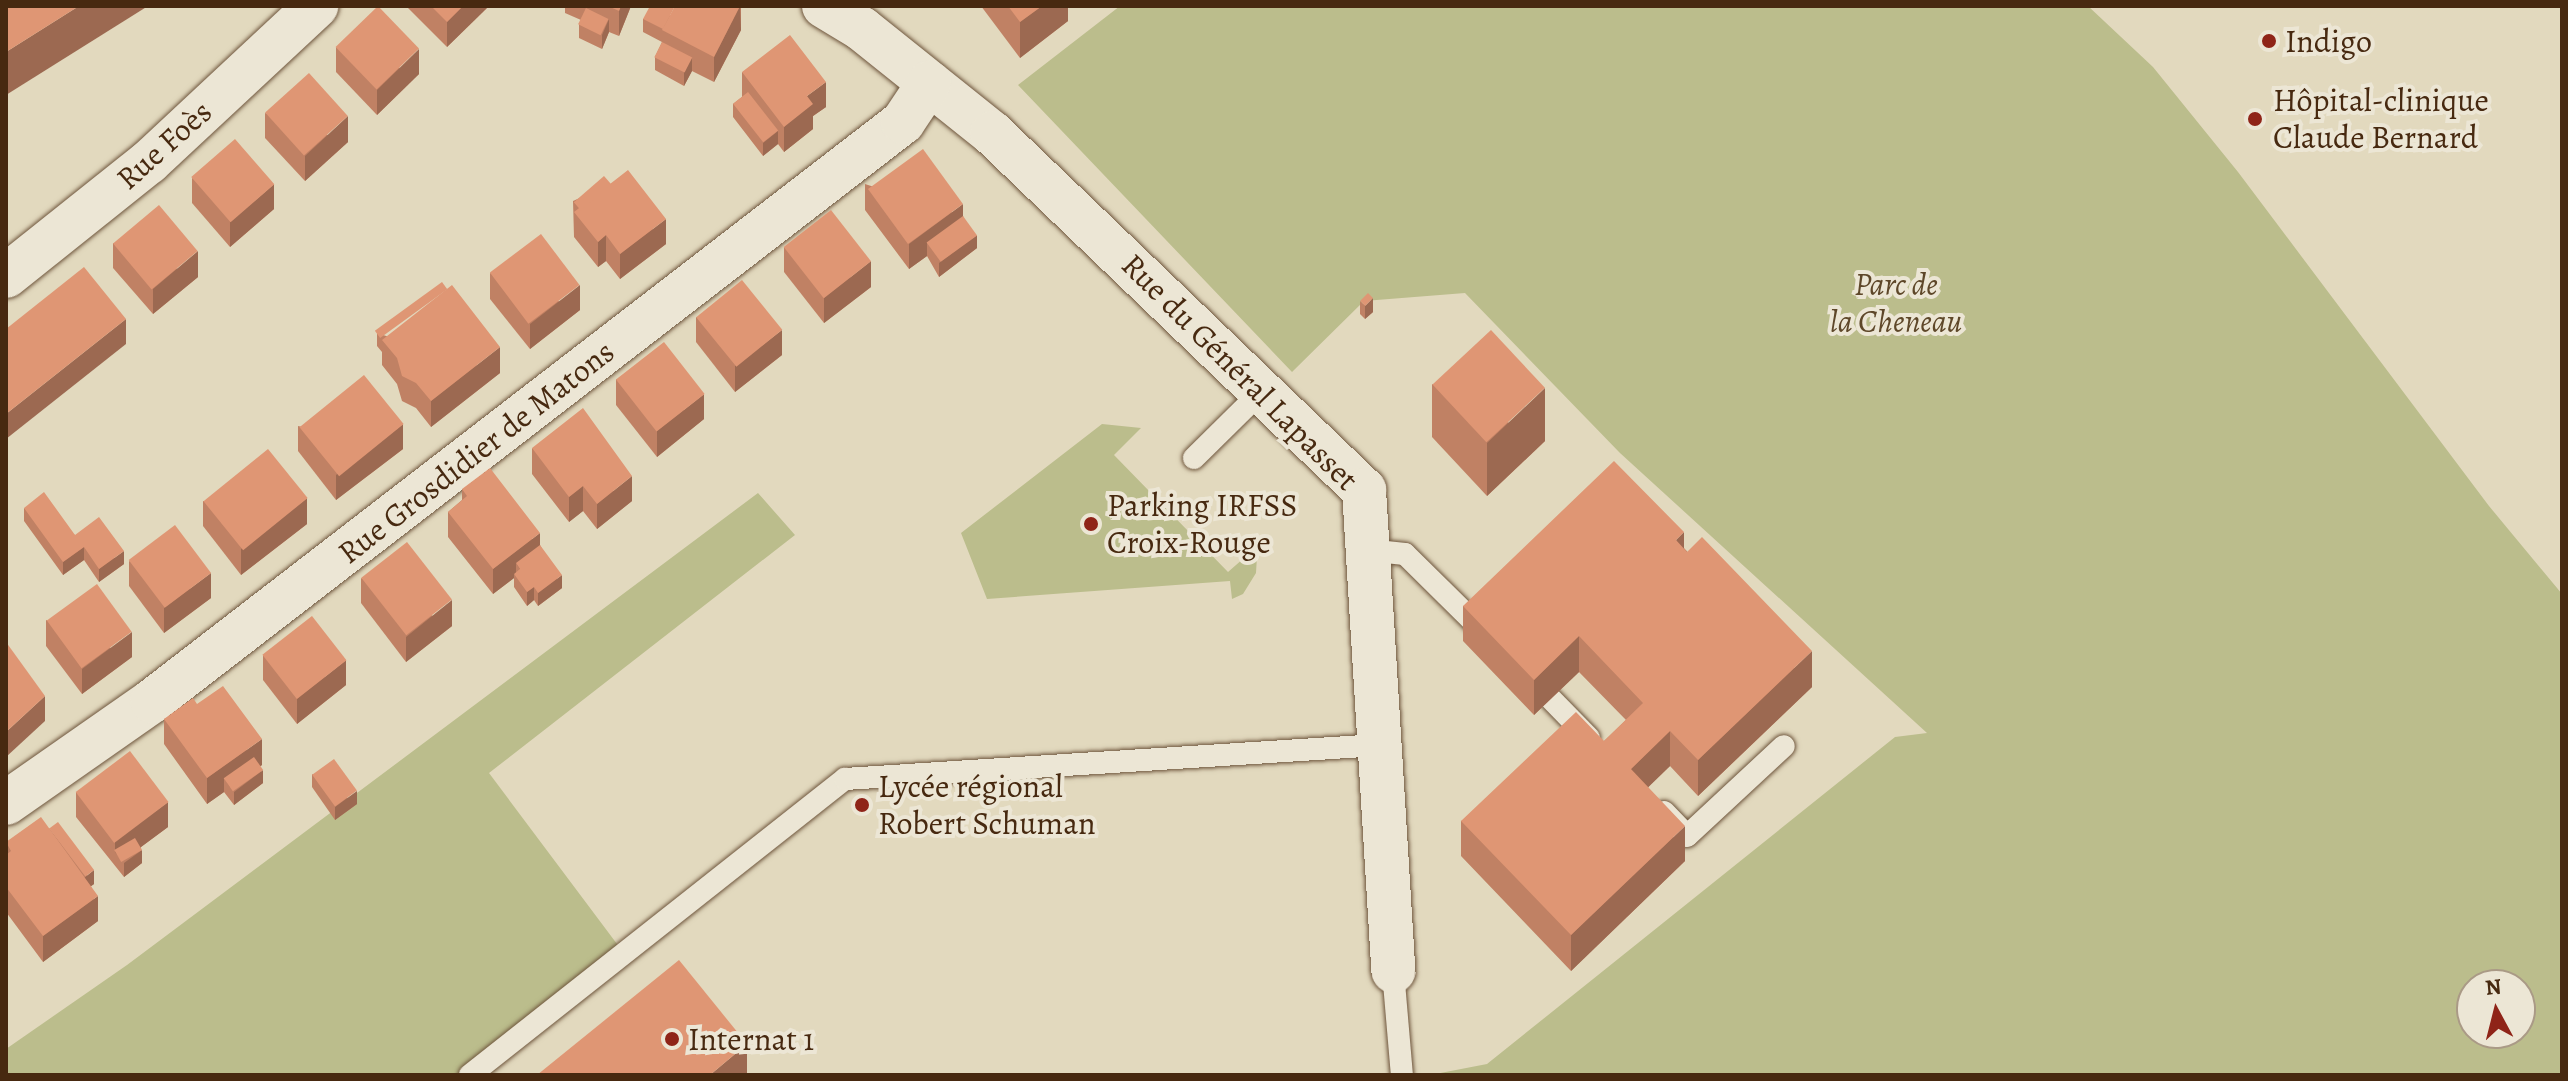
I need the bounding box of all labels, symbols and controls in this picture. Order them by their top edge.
place label: Indigo [2285,22,2372,60]
marker: Indigo [2260,32,2278,50]
place label: Hôpital-clinique Claude Bernard [2273,82,2489,157]
street label: Rue Foès [109,92,219,198]
marker: Hôpital-clinique Claude Bernard [2244,108,2266,130]
street label: Rue du Général Lapasset [1114,246,1366,498]
park label: Parc de la Cheneau [1830,266,1962,341]
street label: Rue Grosdidier de Matons [330,332,622,572]
place label: Parking IRFSS Croix-Rouge [1107,487,1297,562]
marker: Parking IRFSS Croix-Rouge [1082,515,1100,533]
place label: Lycée régional Robert Schuman [878,768,1096,843]
marker: Lycée régional Robert Schuman [853,796,871,814]
north arrow [2456,969,2536,1049]
text: N [2484,971,2503,1003]
place label: Internat 1 [688,1020,814,1058]
marker: Internat 1 [663,1030,681,1048]

